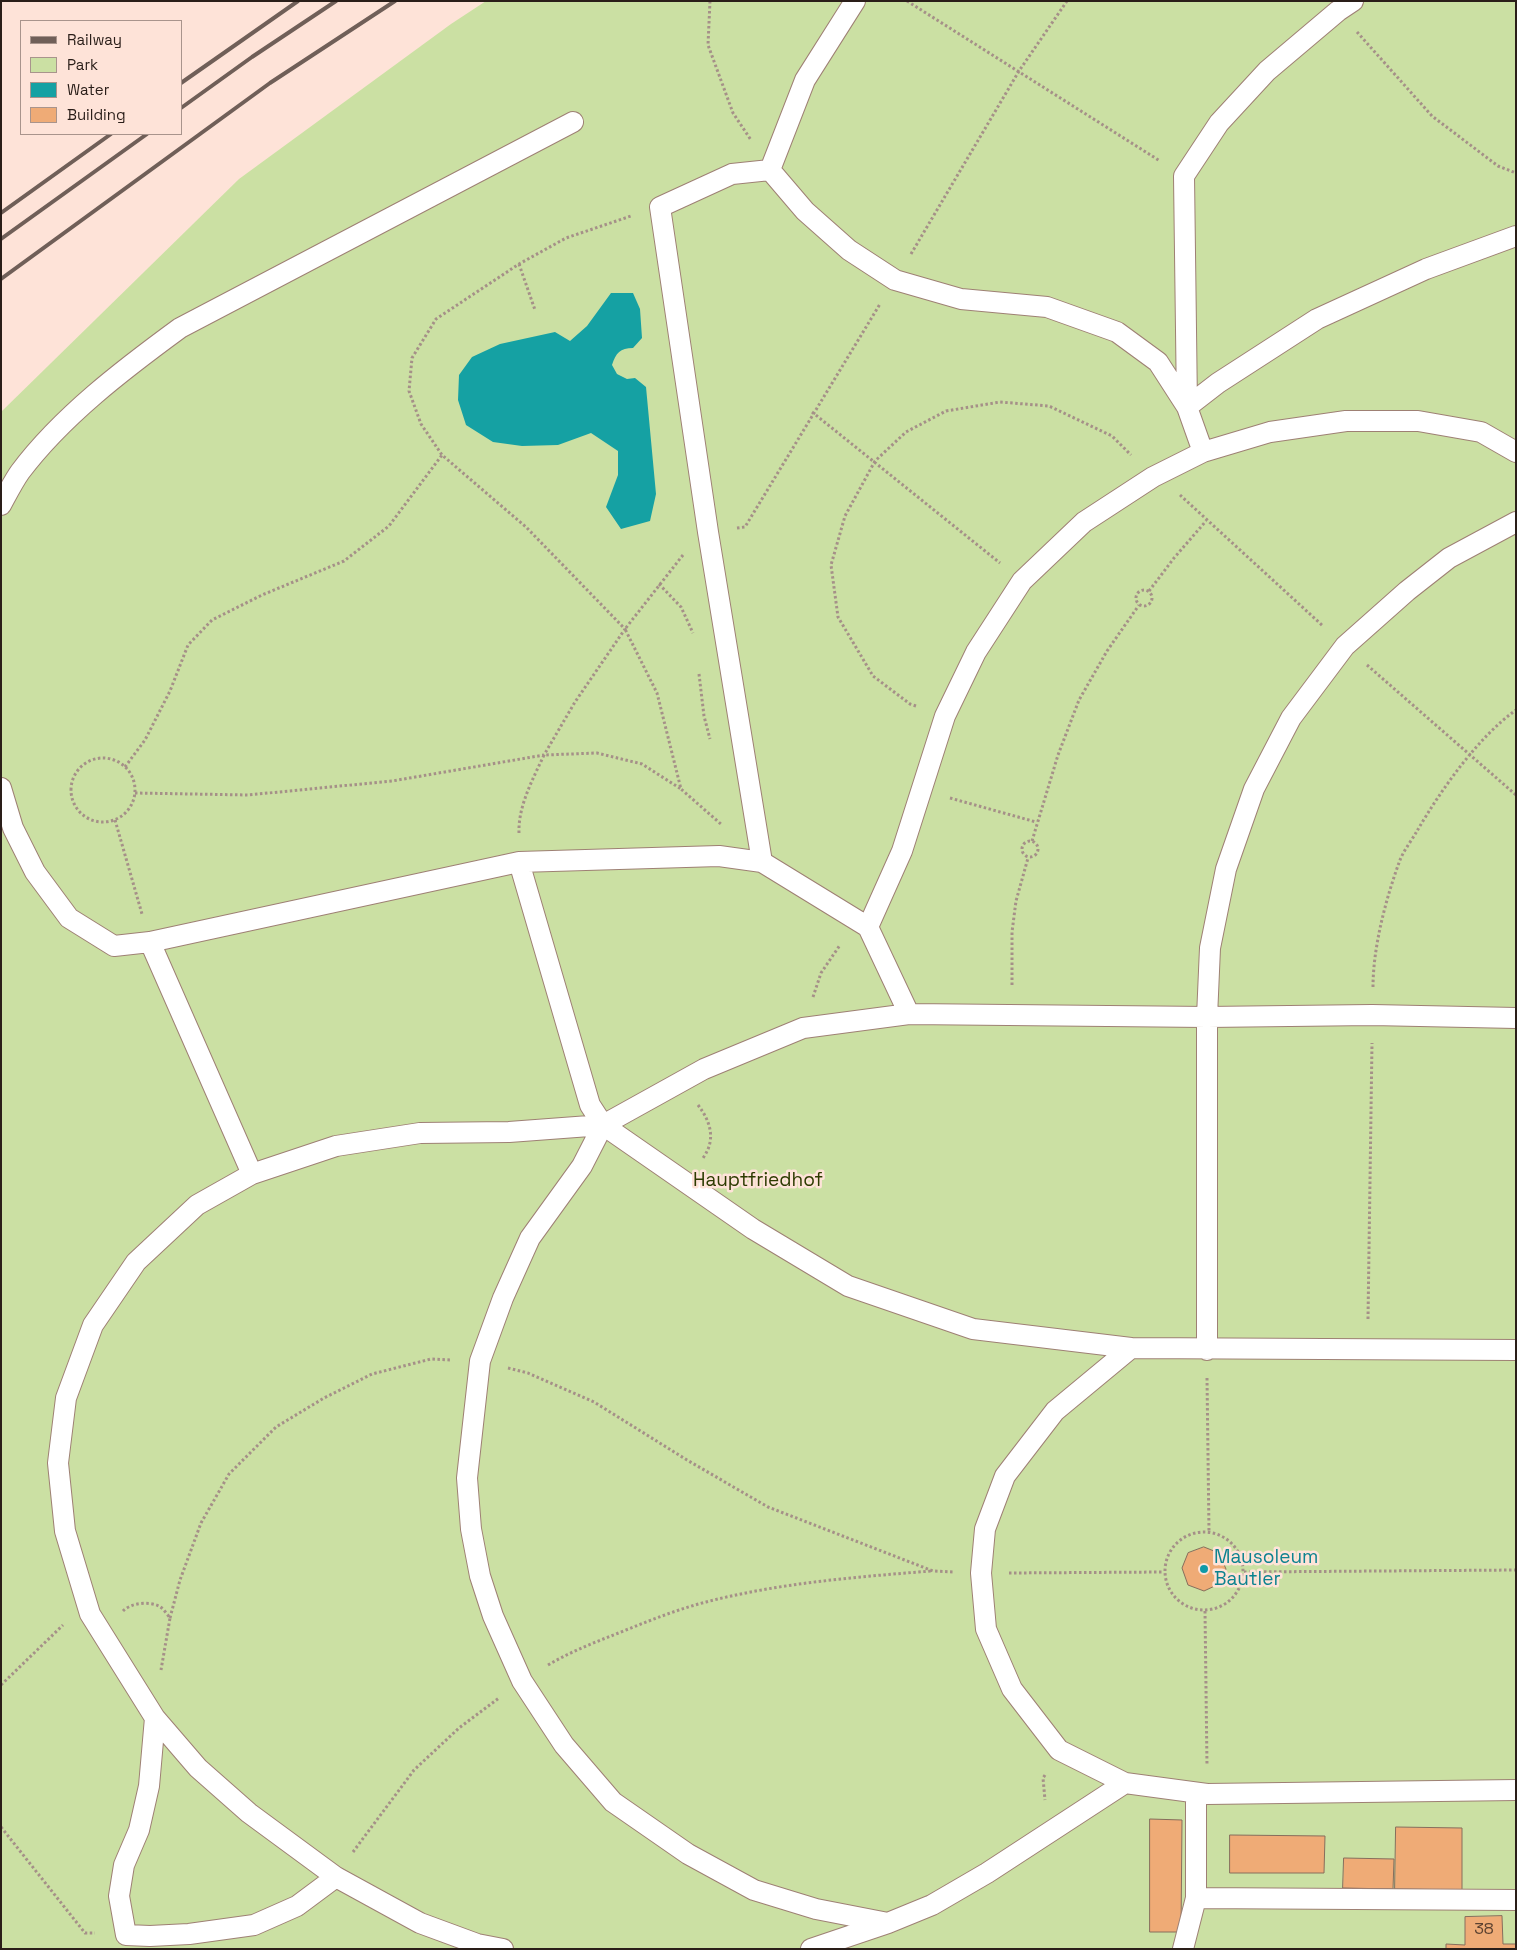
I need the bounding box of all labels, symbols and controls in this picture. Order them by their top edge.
legend [20,20,182,135]
text: Railway [67,30,122,49]
text: Park [67,55,98,74]
text: Water [67,80,109,99]
text: Building [67,105,126,124]
park label: Hauptfriedhof [693,1170,823,1192]
place label: Mausoleum Bautler [1214,1547,1318,1591]
marker: Mausoleum Bautler [1198,1563,1210,1575]
house number: 38 [1474,1920,1494,1940]

